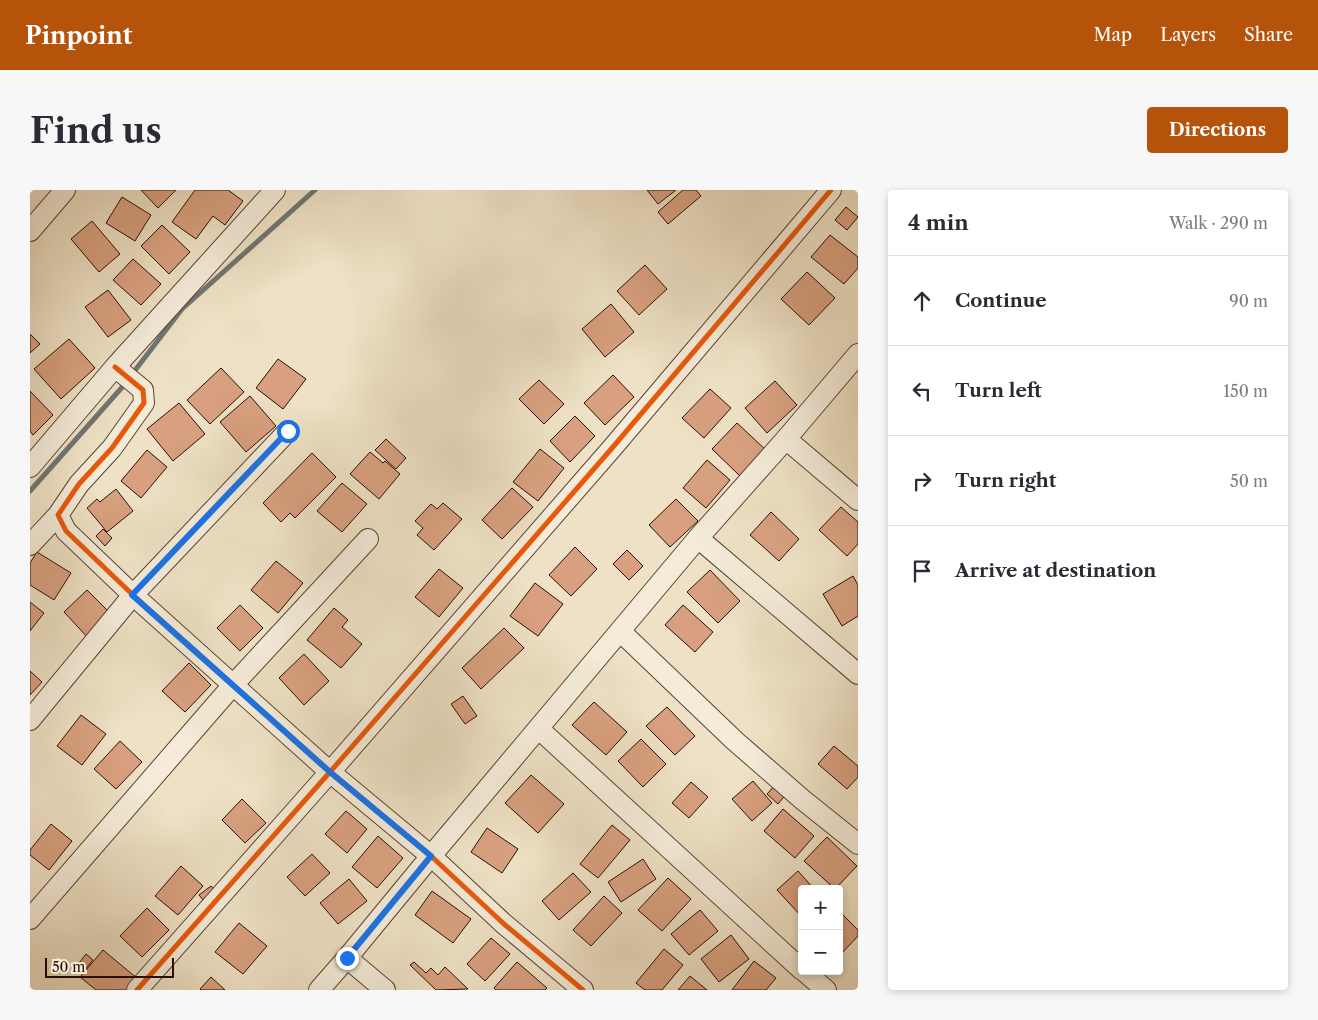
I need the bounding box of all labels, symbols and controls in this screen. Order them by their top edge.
text: Pinpoint [25,21,132,50]
text: Map [1094,24,1132,46]
text: Layers [1160,24,1216,46]
text: Share [1244,24,1293,46]
button: Directions [1147,107,1288,153]
text: Find us [30,109,162,152]
text: 4 min [908,210,969,235]
text: Walk · 290 m [1169,213,1268,233]
icon: ahead [908,287,936,315]
text: Continue [955,289,1047,312]
text: 90 m [1229,291,1268,311]
icon: left [908,377,936,405]
text: Turn left [955,379,1042,402]
text: 150 m [1223,381,1268,401]
route start [277,420,300,443]
icon: right [908,467,936,495]
text: Turn right [955,469,1056,492]
text: 50 m [1230,471,1268,491]
icon: arrive [908,557,936,585]
text: Arrive at destination [955,559,1156,582]
map controls [798,885,843,975]
button: + [798,885,843,930]
button: − [798,930,843,975]
route end [336,947,359,970]
scale bar [45,955,174,978]
text: 50 m [52,958,85,976]

